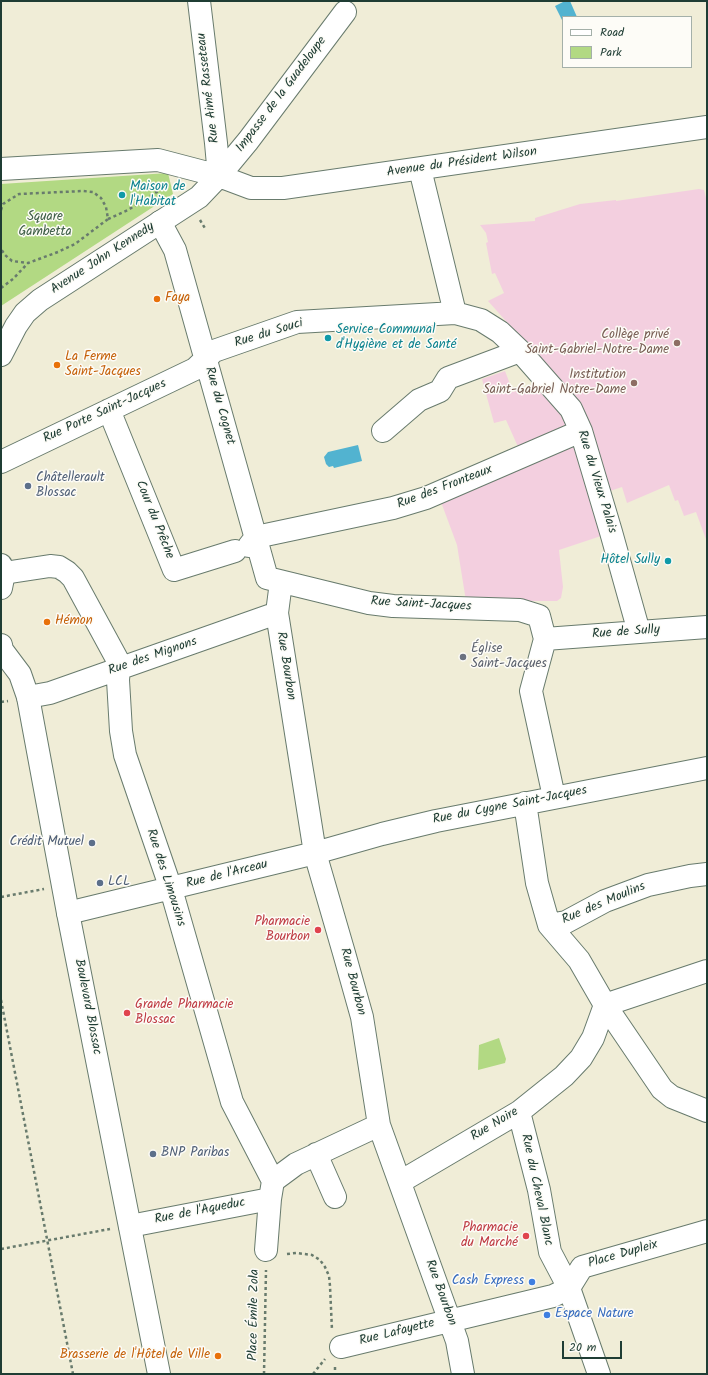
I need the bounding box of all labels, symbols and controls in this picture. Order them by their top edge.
legend [562,16,692,68]
text: Road [600,23,624,42]
street label: Rue Aimé Rasseteau [194,32,224,144]
street label: Impasse de la Guadeloupe [233,34,331,156]
text: Park [600,43,622,62]
street label: Avenue du Président Wilson [386,145,538,181]
place label: Maison de l'Habitat [130,180,185,211]
marker: Maison de l'Habitat [117,190,127,200]
park label: Square Gambetta [18,210,72,241]
street label: Avenue John Kennedy [48,220,158,298]
place label: Faya [165,291,190,307]
marker: Faya [152,294,162,304]
street label: Rue du Souci [233,316,305,352]
place label: Service Communal d'Hygiène et de Santé [336,323,456,354]
place label: Collège privé Saint-Gabriel-Notre-Dame [525,328,669,359]
marker: Service Communal d'Hygiène et de Santé [323,333,333,343]
marker: Collège privé Saint-Gabriel-Notre-Dame [672,338,682,348]
place label: La Ferme Saint-Jacques [65,350,141,381]
marker: La Ferme Saint-Jacques [52,360,62,370]
street label: Rue du Cognet [200,365,238,447]
place label: Institution Saint-Gabriel Notre-Dame [483,368,626,399]
street label: Rue Porte Saint-Jacques [41,377,169,447]
marker: Institution Saint-Gabriel Notre-Dame [629,378,639,388]
street label: Rue du Vieux Palais [573,429,619,535]
street label: Rue des Fronteaux [395,463,495,513]
place label: Châtellerault Blossac [36,471,105,502]
street label: Cour du Prêche [131,479,177,561]
marker: Châtellerault Blossac [23,481,33,491]
place label: Hôtel Sully [601,553,660,569]
marker: Hôtel Sully [663,556,673,566]
street label: Rue Saint-Jacques [370,595,472,615]
place label: Hémon [55,614,93,630]
marker: Hémon [42,617,52,627]
street label: Rue de Sully [591,623,661,643]
street label: Rue Bourbon [272,631,298,701]
street label: Rue des Mignons [107,635,199,679]
place label: Église Saint-Jacques [471,642,547,673]
marker: Église Saint-Jacques [458,652,468,662]
street label: Rue du Cygne Saint-Jacques [432,783,588,829]
street label: Rue des Limousins [142,827,188,929]
place label: Crédit Mutuel [10,835,84,851]
marker: Crédit Mutuel [87,838,97,848]
street label: Rue de l'Arceau [184,857,270,893]
place label: LCL [108,875,130,891]
marker: LCL [95,878,105,888]
street label: Rue des Moulins [560,879,648,929]
place label: Pharmacie Bourbon [254,915,310,946]
marker: Pharmacie Bourbon [313,925,323,935]
street label: Rue Bourbon [336,947,368,1017]
street label: Boulevard Blossac [70,958,104,1056]
place label: Grande Pharmacie Blossac [135,998,233,1029]
marker: Grande Pharmacie Blossac [122,1008,132,1018]
street label: Rue Noire [468,1105,522,1145]
street label: Rue du Cheval Blanc [517,1133,555,1247]
place label: BNP Paribas [161,1146,229,1162]
marker: BNP Paribas [148,1149,158,1159]
street label: Rue de l'Aqueduc [153,1196,247,1228]
place label: Pharmacie du Marché [461,1221,518,1252]
marker: Pharmacie du Marché [521,1231,531,1241]
street label: Place Dupleix [586,1238,660,1272]
street label: Rue Bourbon [421,1258,459,1328]
street label: Place Émile Zola [246,1269,264,1361]
place label: Cash Express [452,1274,524,1290]
marker: Cash Express [527,1277,537,1287]
place label: Espace Nature [555,1307,634,1323]
marker: Espace Nature [542,1310,552,1320]
street label: Rue Lafayette [358,1316,436,1350]
scale bar [564,1333,624,1359]
text: 20 m [569,1338,596,1357]
place label: Brasserie de l'Hôtel de Ville [60,1348,210,1364]
marker: Brasserie de l'Hôtel de Ville [213,1351,223,1361]

